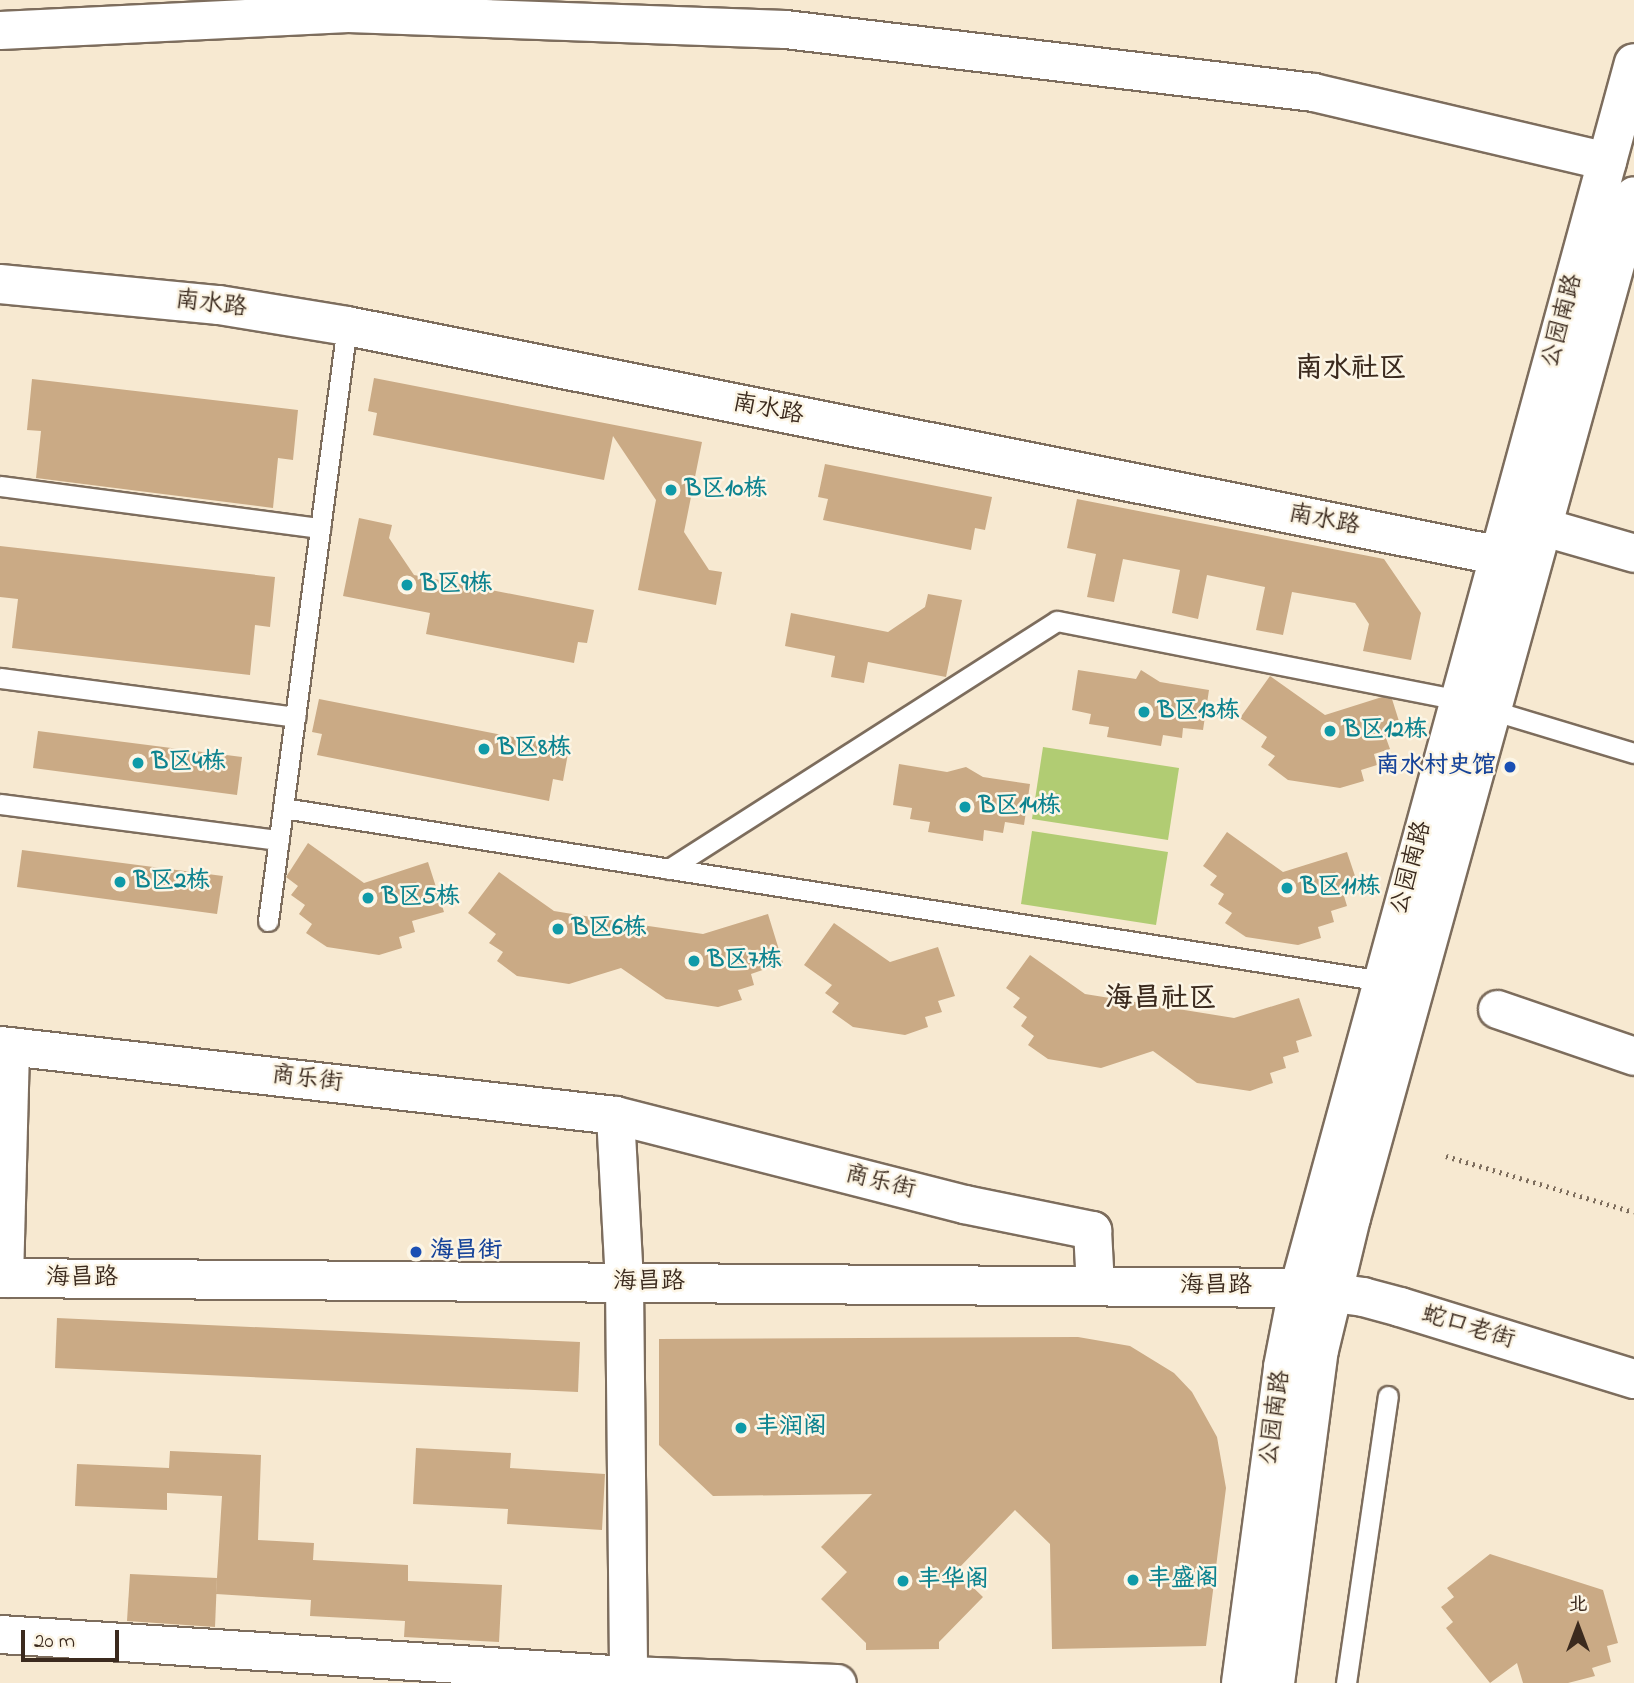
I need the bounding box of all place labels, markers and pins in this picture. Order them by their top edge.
place label: B区10栋 [685,476,767,504]
marker: B区10栋 [663,482,679,498]
place label: B区9栋 [421,571,492,599]
marker: B区9栋 [399,577,415,593]
place label: B区13栋 [1158,698,1240,726]
marker: B区13栋 [1136,704,1152,720]
place label: B区12栋 [1344,717,1428,745]
marker: B区12栋 [1322,723,1338,739]
place label: B区8栋 [498,735,571,763]
marker: B区8栋 [476,741,492,757]
place label: B区4栋 [152,749,226,777]
place label: 南水村史馆 [1376,753,1496,781]
marker: B区4栋 [130,755,146,771]
marker: 南水村史馆 [1502,759,1518,775]
place label: B区14栋 [979,793,1061,821]
marker: B区14栋 [957,799,973,815]
place label: B区2栋 [134,868,210,896]
marker: B区2栋 [112,874,128,890]
place label: B区11栋 [1301,874,1380,902]
marker: B区11栋 [1279,880,1295,896]
place label: B区5栋 [382,884,460,912]
marker: B区5栋 [360,890,376,906]
place label: B区6栋 [572,915,647,943]
marker: B区6栋 [550,921,566,937]
place label: B区7栋 [708,947,782,975]
marker: B区7栋 [686,953,702,969]
place label: 海昌街 [430,1238,502,1266]
marker: 海昌街 [408,1244,424,1260]
place label: 丰润阁 [755,1414,827,1442]
marker: 丰润阁 [733,1420,749,1436]
place label: 丰盛阁 [1147,1566,1219,1594]
place label: 丰华阁 [917,1567,989,1595]
marker: 丰盛阁 [1125,1572,1141,1588]
marker: 丰华阁 [895,1573,911,1589]

